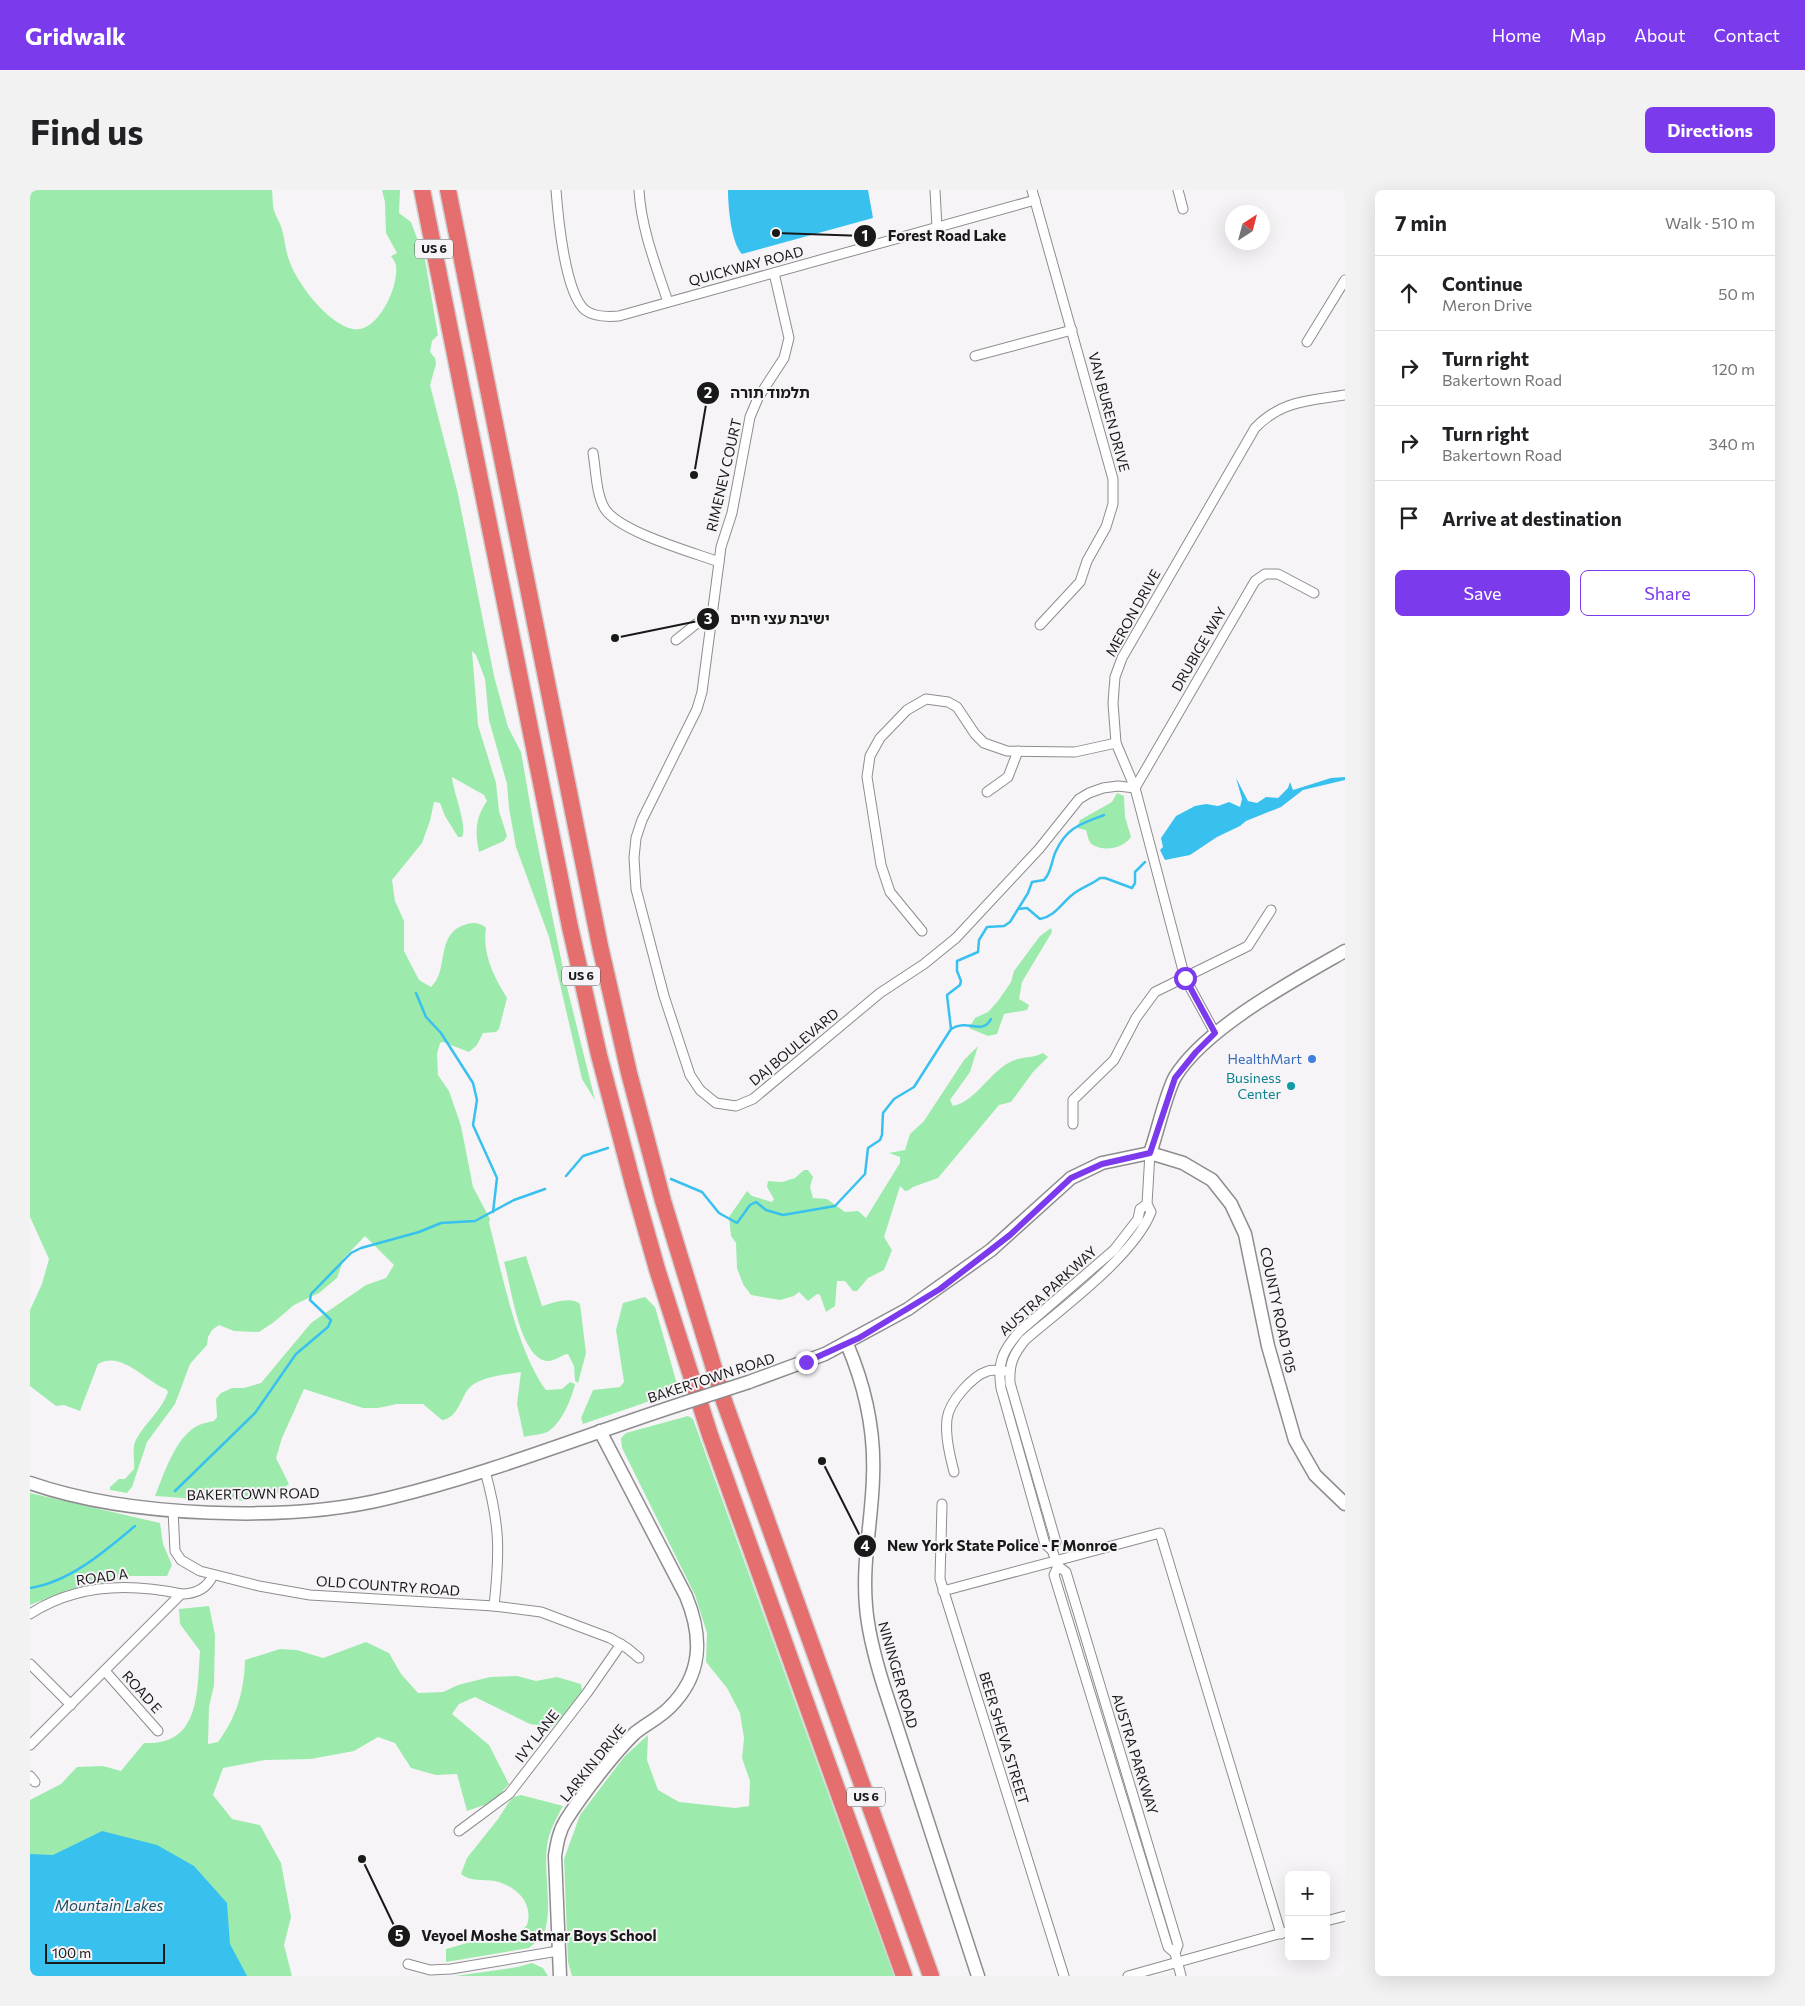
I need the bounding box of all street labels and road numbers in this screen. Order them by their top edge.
road number: US 6 [415,240,453,258]
street label: QUICKWAY ROAD [687,242,805,289]
street label: VAN BUREN DRIVE [1085,350,1134,474]
street label: RIMENEV COURT [702,417,745,533]
street label: MERON DRIVE [1102,566,1164,659]
street label: DRUBIGE WAY [1168,604,1230,694]
road number: US 6 [562,966,600,986]
street label: DAJ BOULEVARD [746,1004,842,1089]
street label: AUSTRA PARKWAY [995,1242,1100,1339]
street label: COUNTY ROAD 105 [1257,1245,1300,1375]
street label: BAKERTOWN ROAD [645,1349,777,1406]
street label: BAKERTOWN ROAD [186,1484,320,1503]
street label: ROAD A [75,1564,129,1589]
street label: OLD COUNTRY ROAD [316,1572,461,1599]
street label: NININGER ROAD [875,1620,922,1730]
street label: ROAD E [119,1667,166,1716]
street label: BEER SHEVA STREET [976,1670,1033,1806]
street label: AUSTRA PARKWAY [1109,1691,1162,1816]
street label: IVY LANE [511,1706,562,1765]
street label: LARKIN DRIVE [556,1720,629,1805]
road number: US 6 [847,1788,885,1806]

